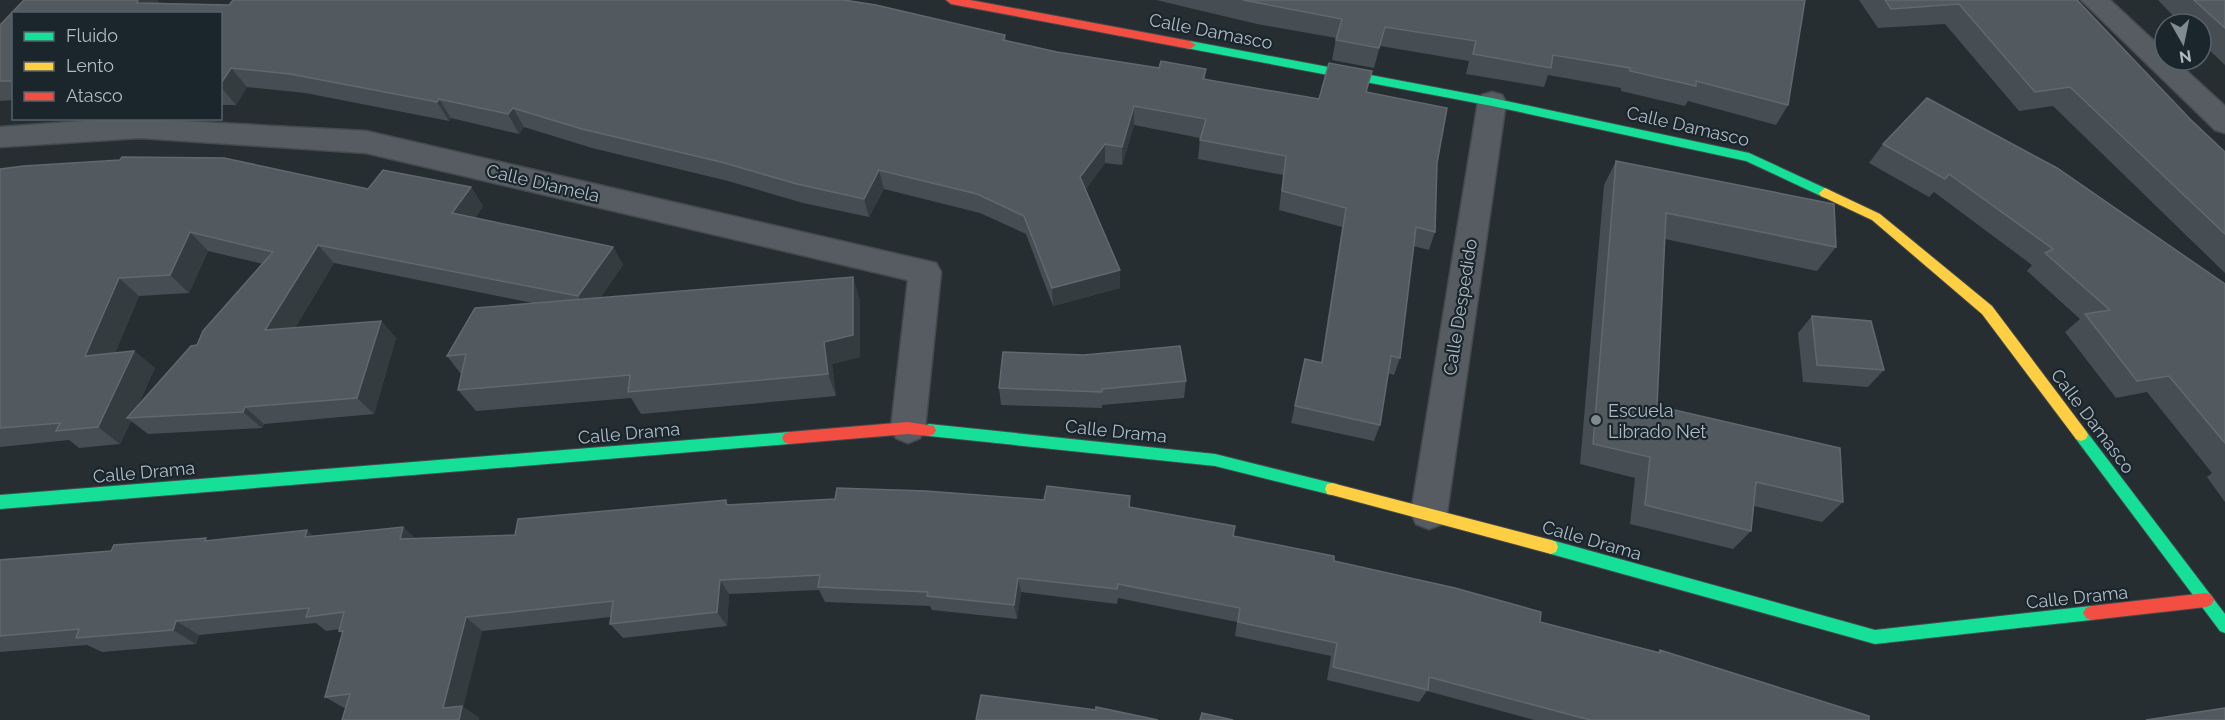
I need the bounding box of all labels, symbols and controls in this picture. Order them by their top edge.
street label: Calle Damasco [1148,9,1275,53]
legend [12,12,222,120]
north arrow [2153,12,2213,72]
text: Fluido [66,25,118,46]
text: N [2178,46,2193,67]
text: Lento [66,55,114,76]
text: Atasco [66,85,123,106]
street label: Calle Damasco [1625,102,1752,150]
street label: Calle Diamela [484,160,602,206]
street label: Calle Despedido [1439,237,1481,377]
street label: Calle Damasco [2047,365,2139,478]
place label: Escuela Librado Net [1608,400,1706,442]
marker: Escuela Librado Net [1589,413,1603,427]
street label: Calle Drama [1064,415,1168,447]
street label: Calle Drama [577,418,681,448]
street label: Calle Drama [92,457,196,487]
street label: Calle Drama [1540,516,1644,564]
street label: Calle Drama [2025,581,2129,613]

